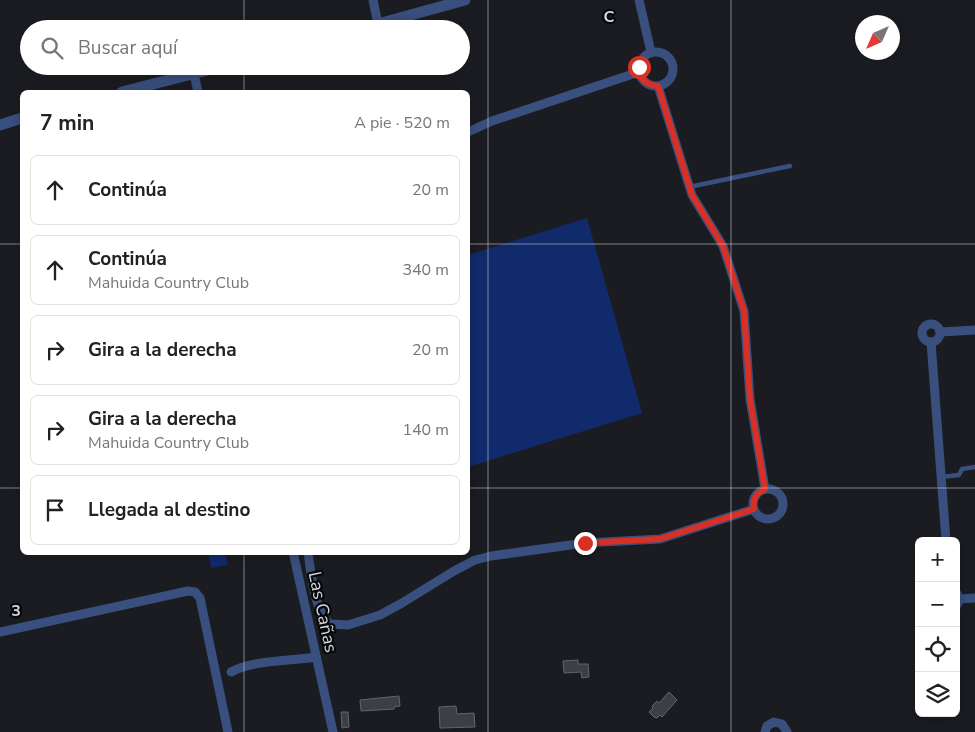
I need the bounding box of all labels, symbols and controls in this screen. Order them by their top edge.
text: C [604,6,615,28]
north arrow [855,15,900,60]
search box [20,20,470,75]
icon: search [38,34,66,62]
text: Buscar aquí [78,35,177,61]
route start [628,56,651,79]
text: 7 min [40,109,94,137]
text: A pie · 520 m [354,112,450,134]
icon: ahead [41,176,69,204]
text: Continúa [88,177,167,203]
text: 20 m [412,179,449,201]
text: Continúa [88,246,167,272]
icon: ahead [41,256,69,284]
text: 340 m [402,259,449,281]
text: Mahuida Country Club [88,272,249,294]
icon: right [41,336,69,364]
text: Gira a la derecha [88,337,237,363]
text: 20 m [412,339,449,361]
text: Gira a la derecha [88,406,237,432]
icon: right [41,416,69,444]
text: 140 m [402,419,449,441]
text: Mahuida Country Club [88,432,249,454]
icon: arrive [41,496,69,524]
text: Llegada al destino [88,497,250,523]
route end [574,532,597,555]
map controls [915,537,960,717]
button: + [915,537,960,582]
street label: Las Cañas [303,569,343,655]
button: − [915,582,960,627]
text: 3 [11,600,21,622]
button: locate [915,627,960,672]
button: layers [915,672,960,717]

